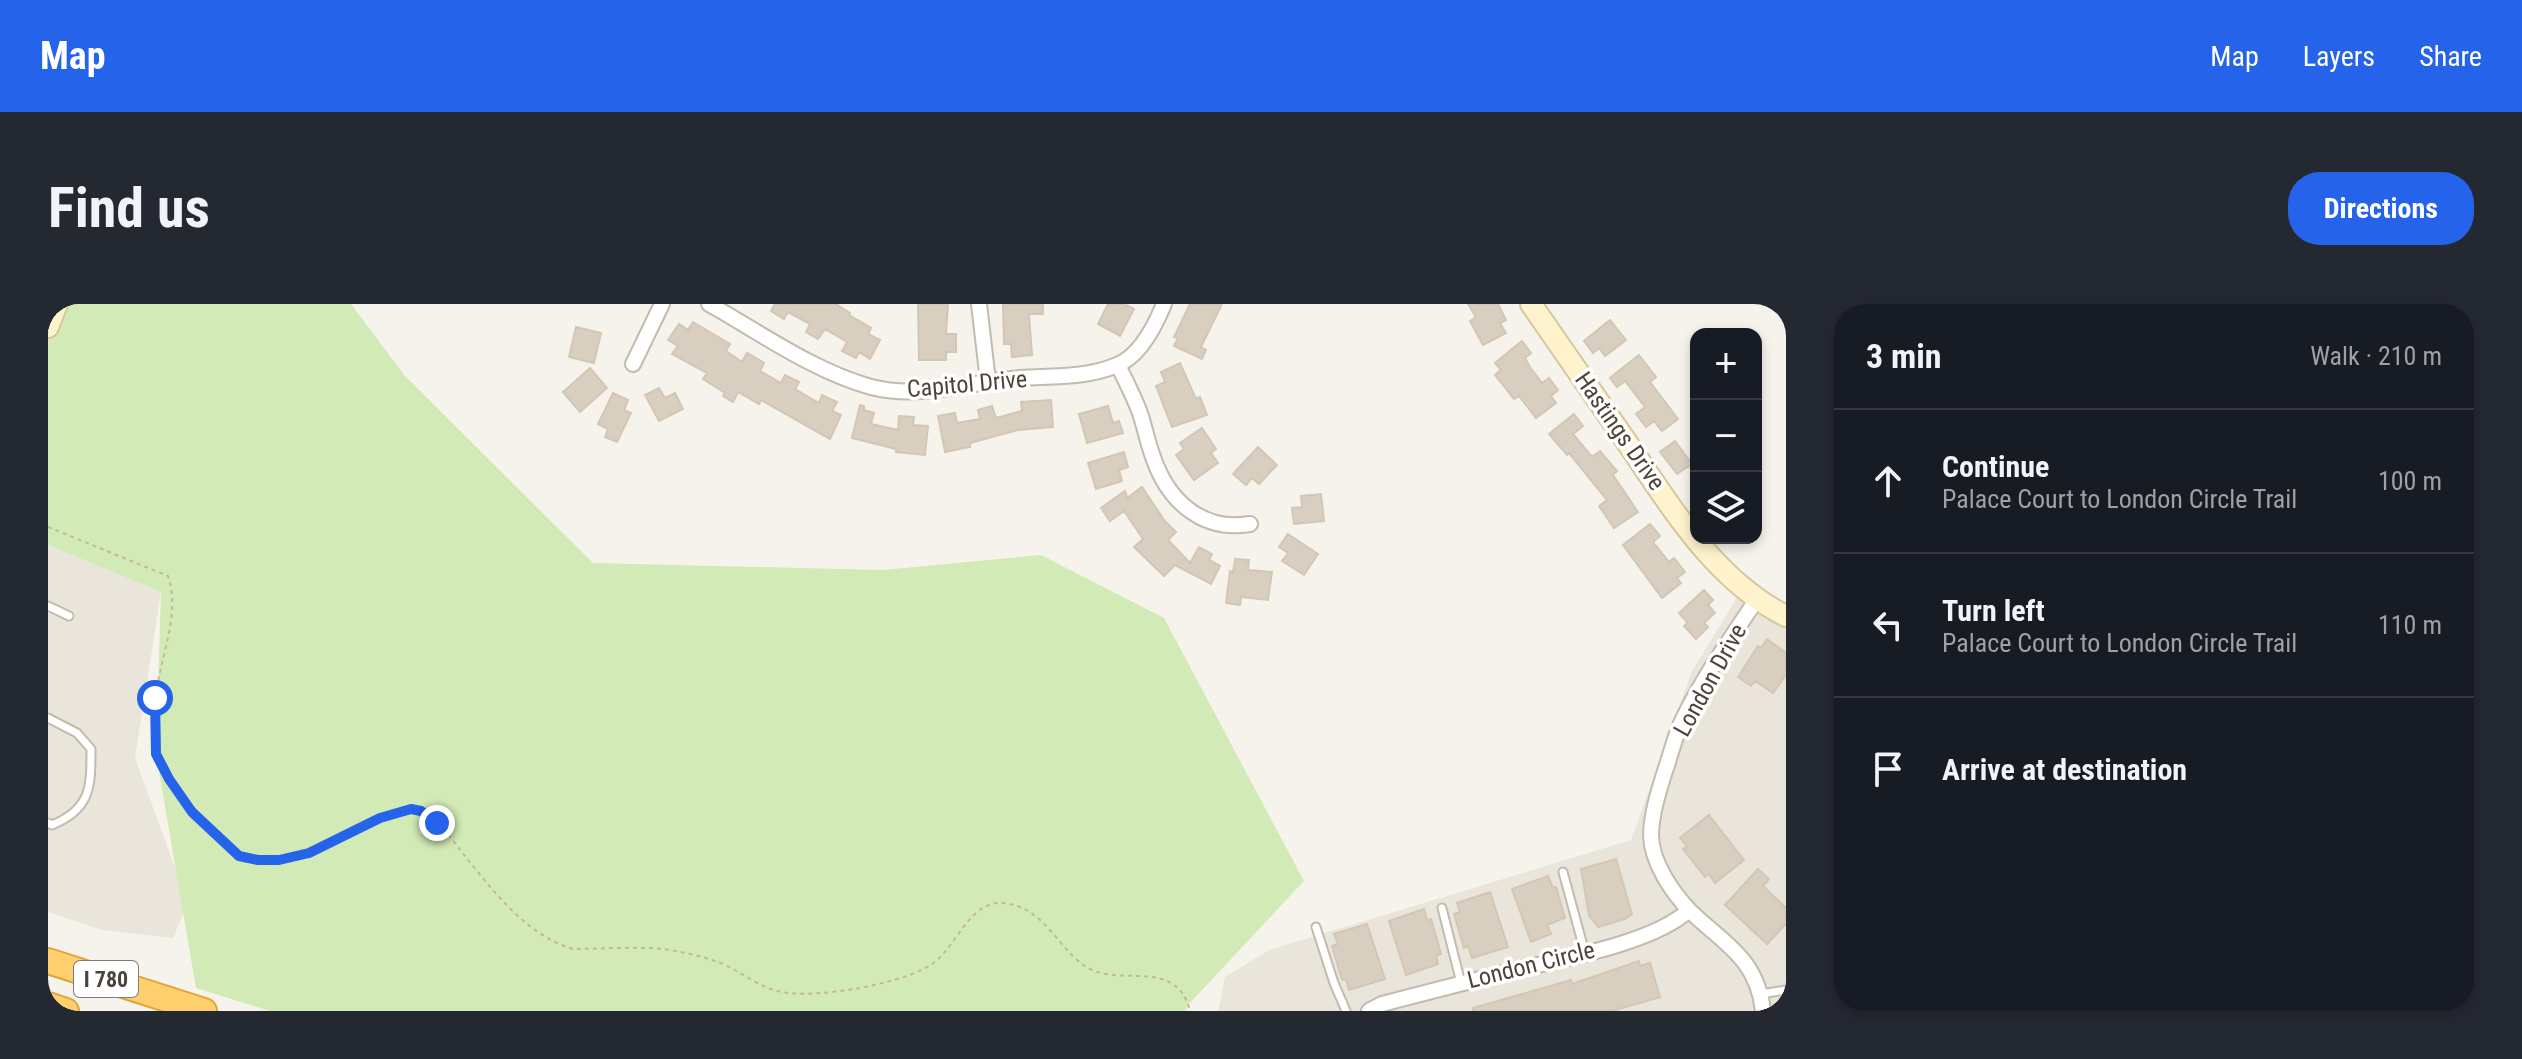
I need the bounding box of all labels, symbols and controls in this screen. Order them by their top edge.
text: Map [40,34,106,78]
text: Map [2210,40,2259,73]
text: Layers [2303,40,2375,73]
text: Share [2419,40,2482,73]
button: Directions [2288,172,2474,245]
text: Find us [48,175,210,241]
map controls [1690,328,1762,544]
button: + [1690,328,1762,400]
text: 3 min [1866,336,1942,376]
text: Walk · 210 m [2310,341,2442,371]
street label: Capitol Drive [906,365,1028,403]
street label: Hastings Drive [1569,367,1671,495]
button: − [1690,400,1762,472]
text: Continue [1942,449,2049,484]
icon: ahead [1866,459,1910,503]
text: 100 m [2378,466,2442,496]
button: layers [1690,472,1762,544]
text: Palace Court to London Circle Trail [1942,484,2297,514]
text: Turn left [1942,593,2045,628]
icon: left [1866,603,1910,647]
text: 110 m [2378,610,2442,640]
street label: London Drive [1668,619,1752,741]
text: Palace Court to London Circle Trail [1942,628,2297,658]
route start [137,680,173,716]
icon: arrive [1866,747,1910,791]
text: Arrive at destination [1942,752,2187,787]
route end [419,805,455,841]
street label: London Circle [1464,936,1598,994]
road number: I 780 [74,961,138,997]

